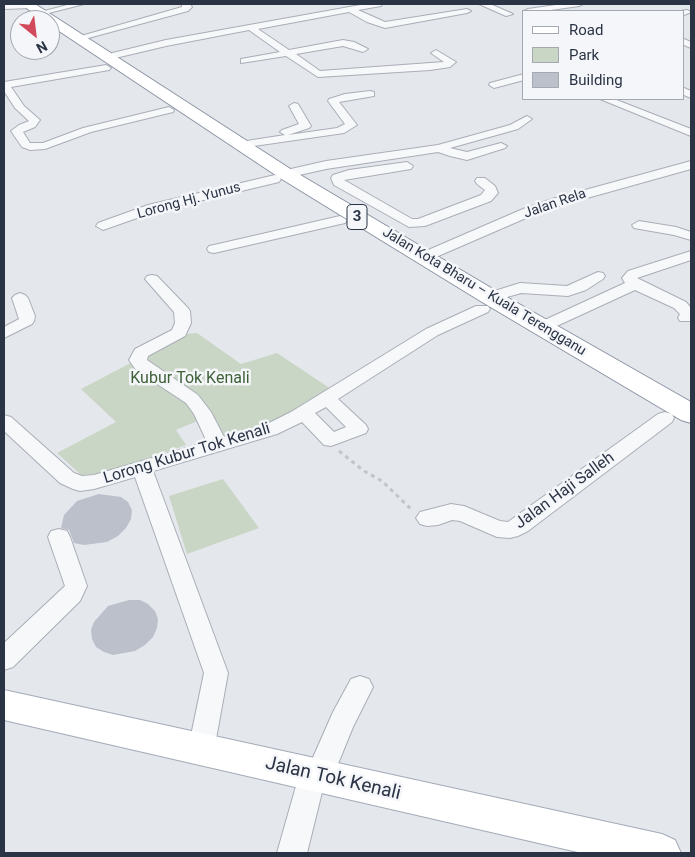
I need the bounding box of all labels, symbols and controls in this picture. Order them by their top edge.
north arrow [10,10,60,60]
legend [522,10,685,100]
text: Road [569,21,603,39]
text: N [34,38,50,57]
text: Park [569,46,599,64]
text: Building [569,71,623,89]
street label: Lorong Hj. Yunus [136,179,242,223]
street label: Jalan Rela [522,186,588,222]
road number: 3 [347,204,367,230]
street label: Jalan Kota Bharu – Kuala Terengganu [379,224,589,360]
park label: Kubur Tok Kenali [130,369,250,389]
street label: Lorong Kubur Tok Kenali [101,419,273,489]
street label: Jalan Haji Salleh [512,449,618,533]
street label: Jalan Tok Kenali [263,752,403,806]

